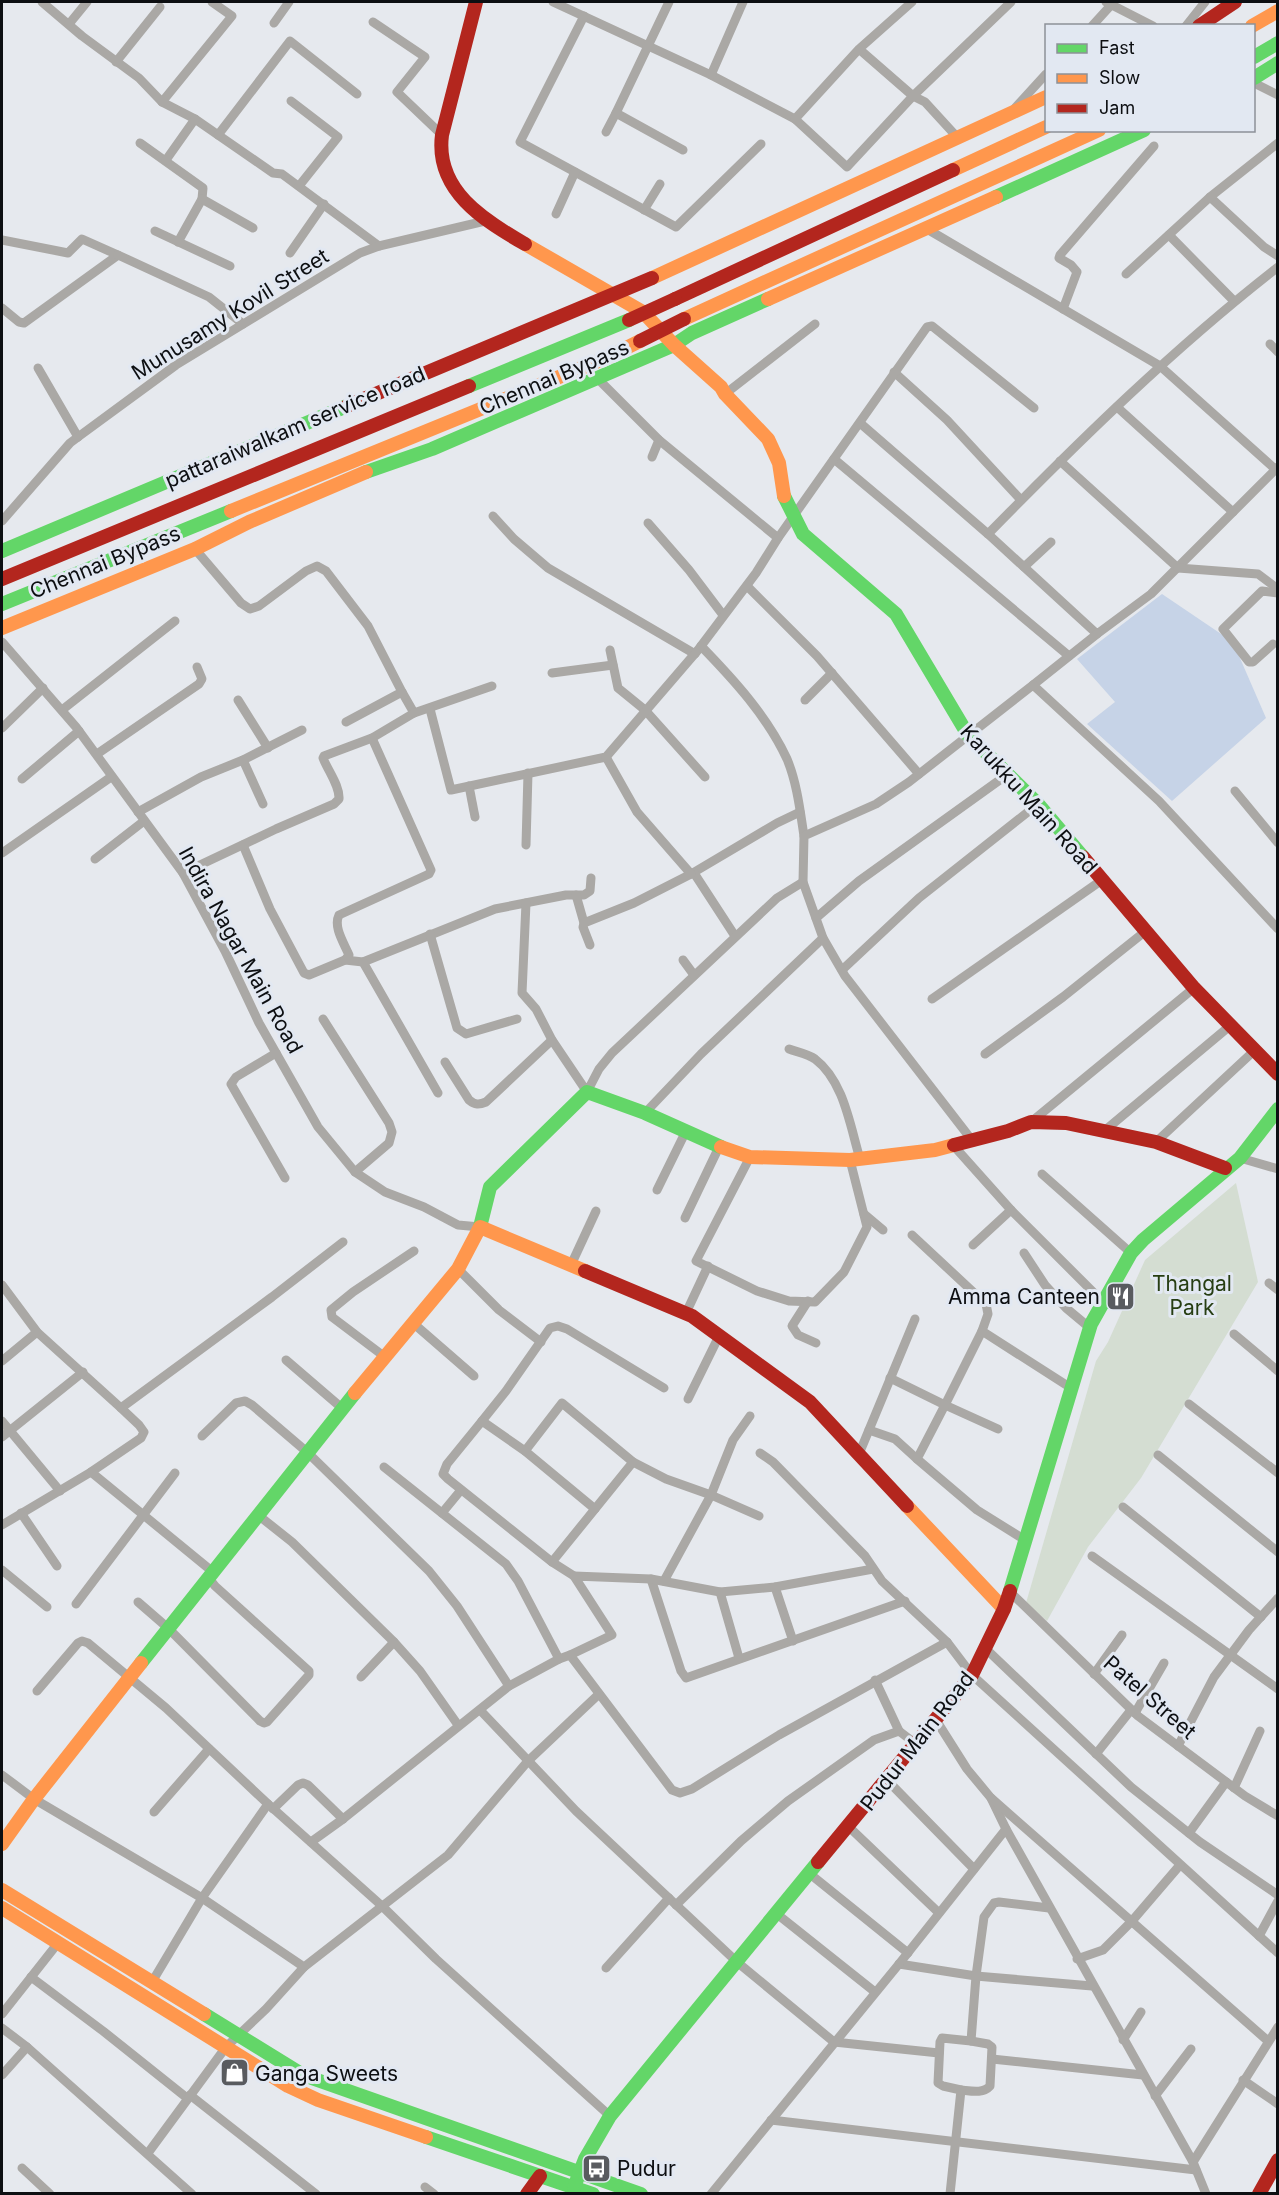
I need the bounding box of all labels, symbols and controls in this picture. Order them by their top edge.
legend [1045,24,1255,132]
text: Fast [1099,37,1135,58]
text: Slow [1099,67,1140,88]
text: Jam [1099,97,1135,118]
street label: Munusamy Kovil Street [127,243,333,385]
street label: Chennai Bypass [475,334,633,420]
street label: pattaraiwalkam service road [161,361,429,493]
street label: Chennai Bypass [26,520,184,604]
street label: Karukku Main Road [955,719,1103,879]
street label: Indira Nagar Main Road [174,842,308,1058]
park label: Thangal Park [1152,1271,1232,1320]
restaurant icon: Amma Canteen [1105,1280,1137,1312]
place label: Amma Canteen [948,1284,1100,1309]
street label: Patel Street [1099,1650,1201,1744]
street label: Pudur Main Road [855,1666,979,1816]
shop icon: Ganga Sweets [218,2057,250,2089]
place label: Ganga Sweets [255,2061,398,2086]
bus stop icon: Pudur [580,2152,612,2184]
place label: Pudur [617,2156,676,2181]

